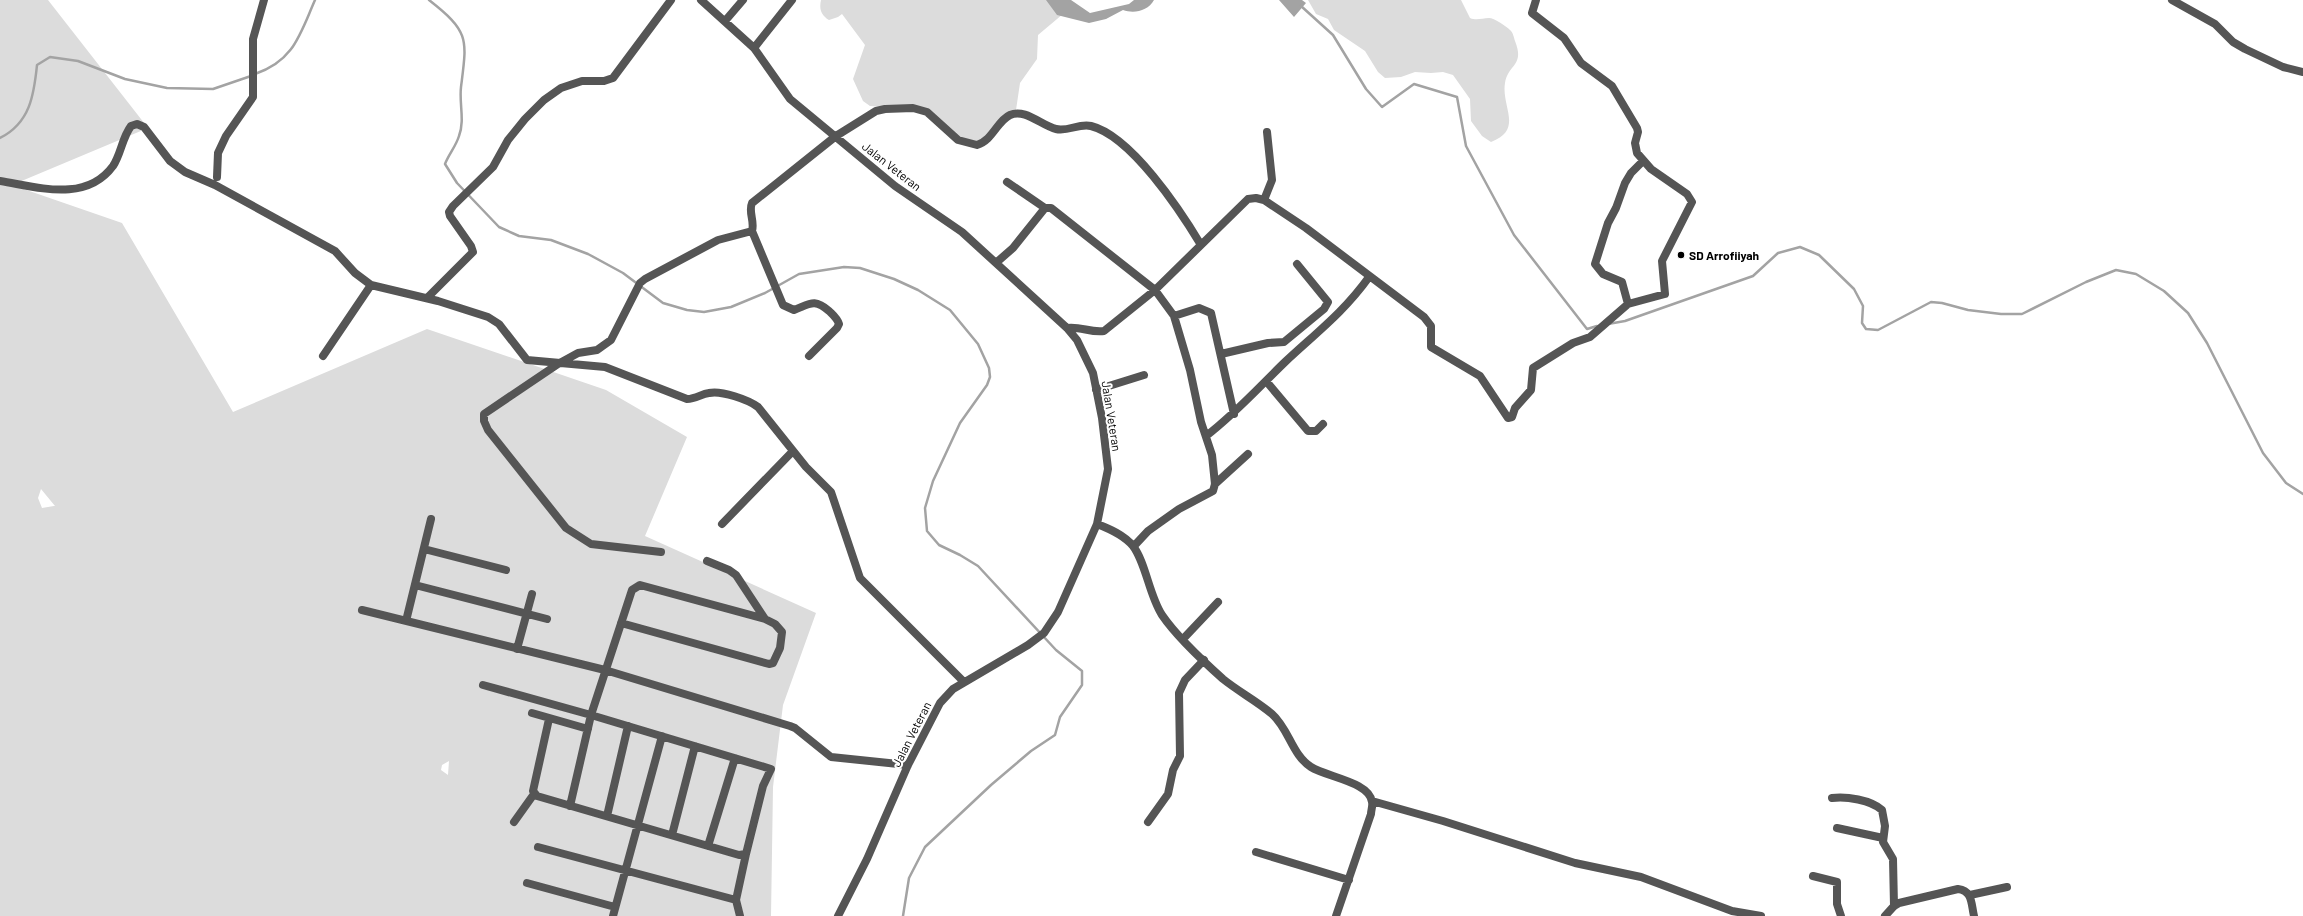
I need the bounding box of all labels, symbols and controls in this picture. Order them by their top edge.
street label: Jalan Veteran [860,139,924,193]
place label: SD Arrofiiyah [1689,248,1759,262]
marker: SD Arrofiiyah [1676,250,1686,260]
street label: Jalan Veteran [1100,380,1124,452]
street label: Jalan Veteran [889,699,933,769]

